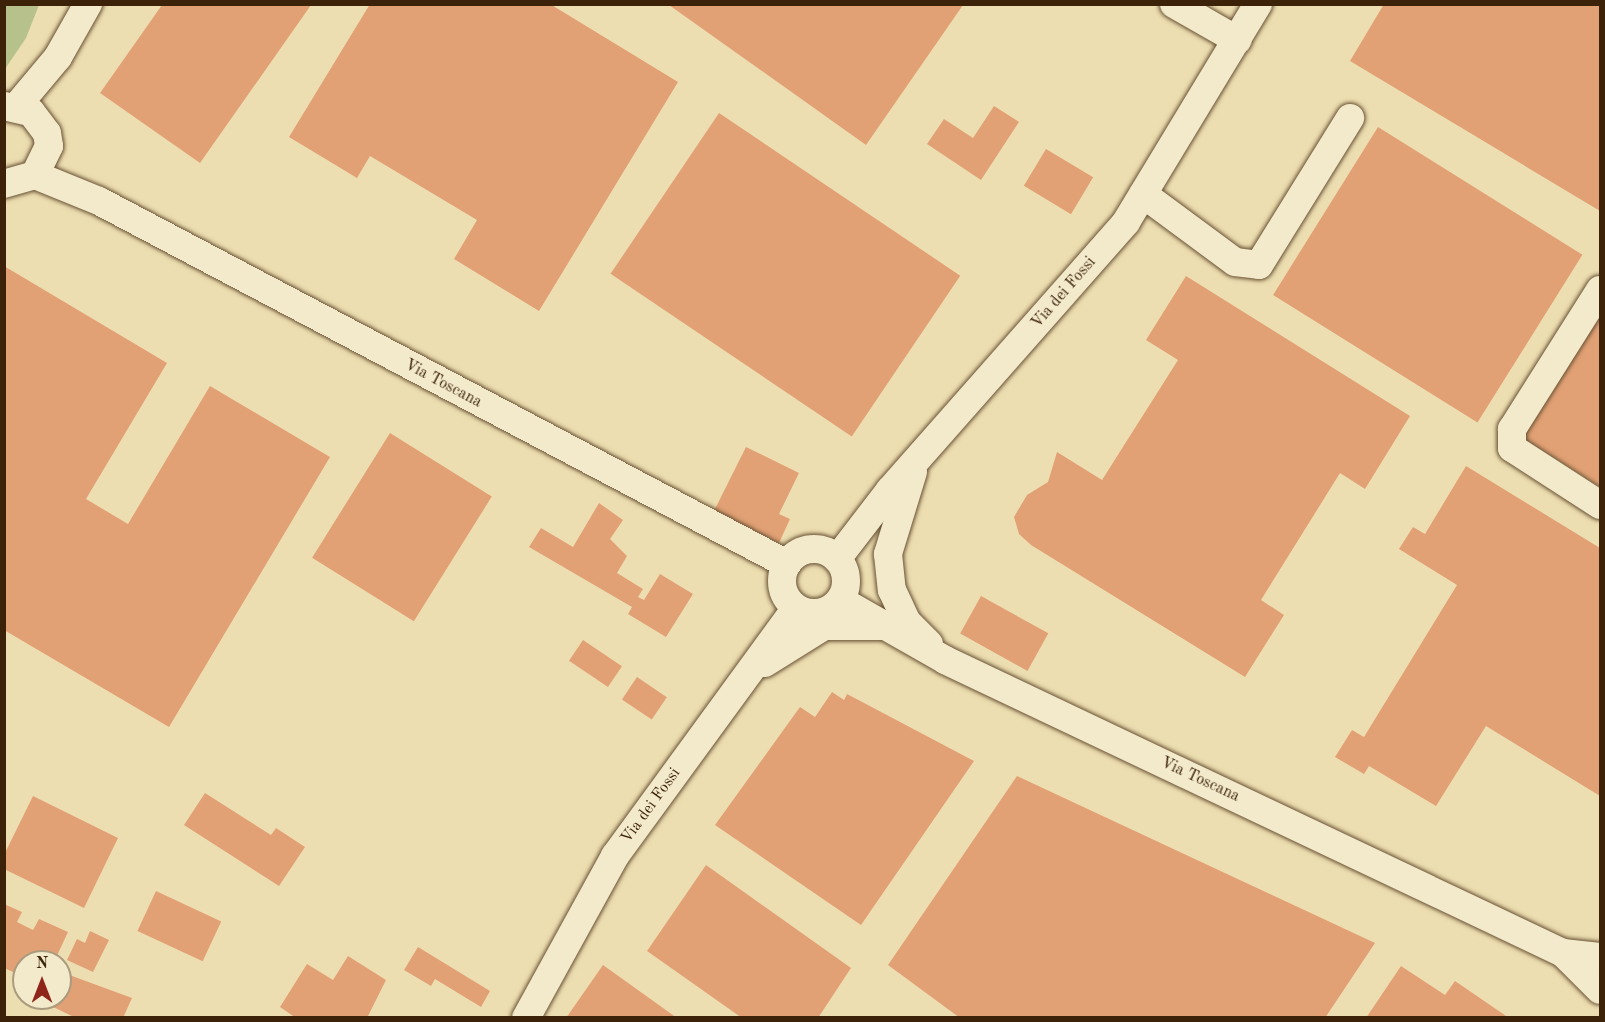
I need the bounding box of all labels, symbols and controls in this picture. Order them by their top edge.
street label: Via dei Fossi [1028,253,1100,333]
street label: Via Toscana [401,356,485,412]
street label: Via Toscana [1157,753,1243,807]
street label: Via dei Fossi [617,764,685,848]
north arrow [12,950,72,1010]
text: N [36,956,48,972]

